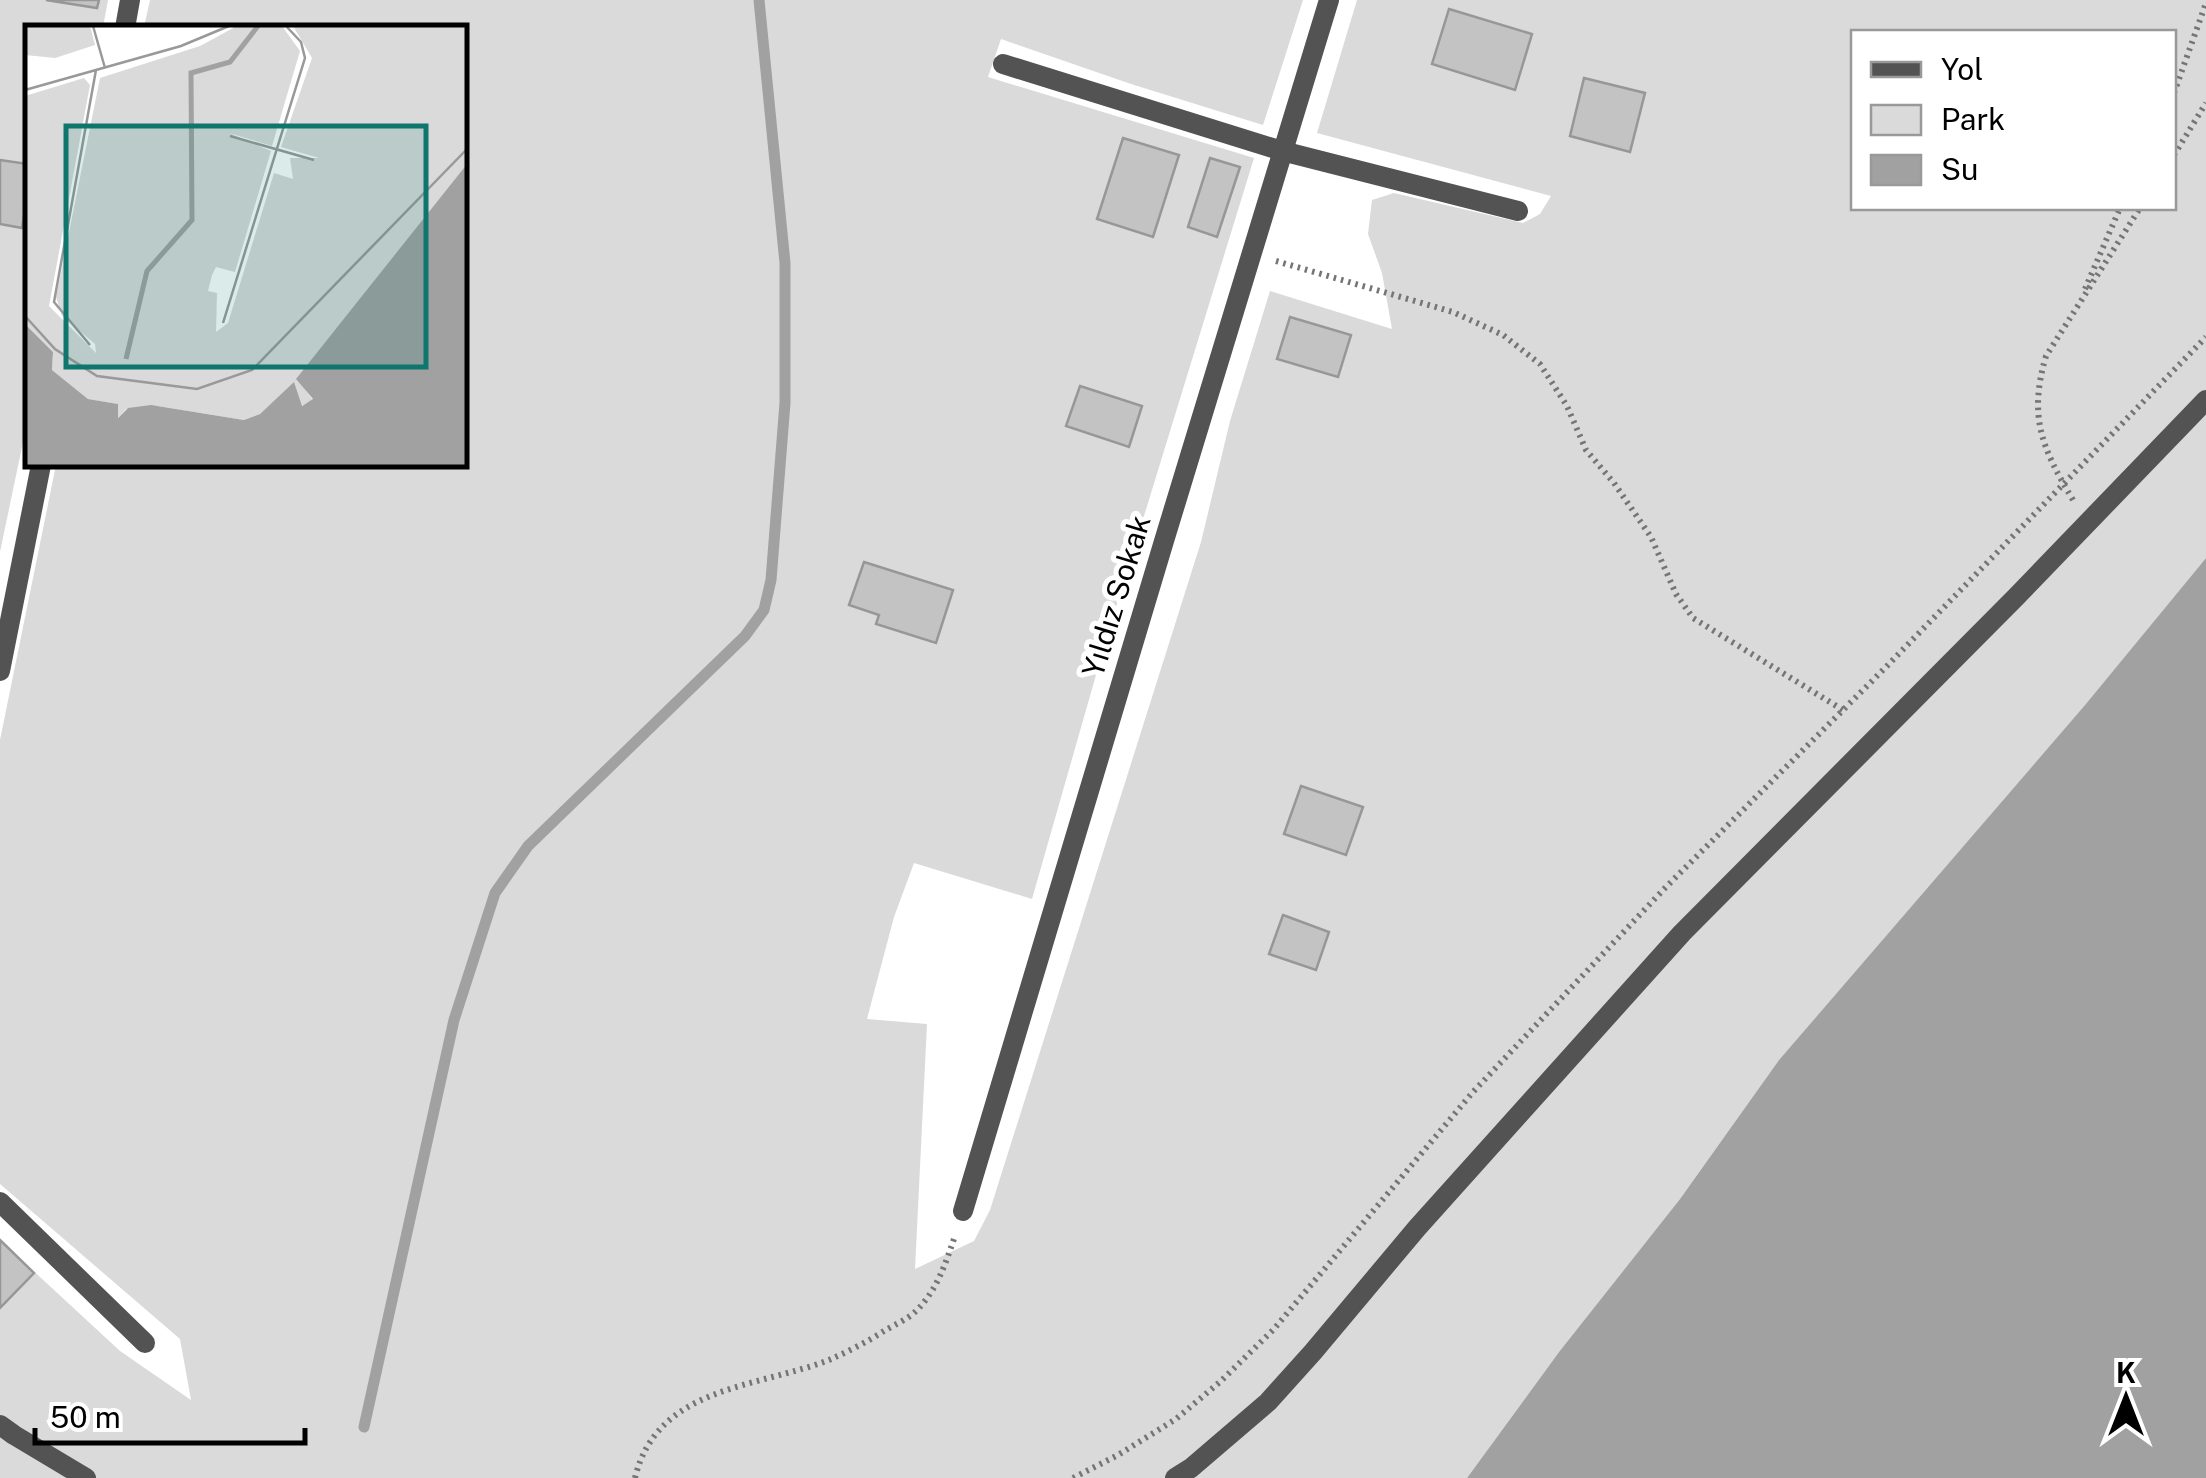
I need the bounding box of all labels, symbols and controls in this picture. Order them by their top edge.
inset map [25,25,468,468]
legend [1851,30,2176,210]
text: Yol [1941,51,1983,87]
text: Park [1941,101,2005,137]
text: Su [1941,151,1979,187]
street label: Yıldız Sokak [1074,511,1158,681]
north arrow [2076,1348,2176,1448]
text: K [2116,1356,2136,1389]
scale bar [35,1383,305,1445]
text: 50 m [50,1399,121,1435]

